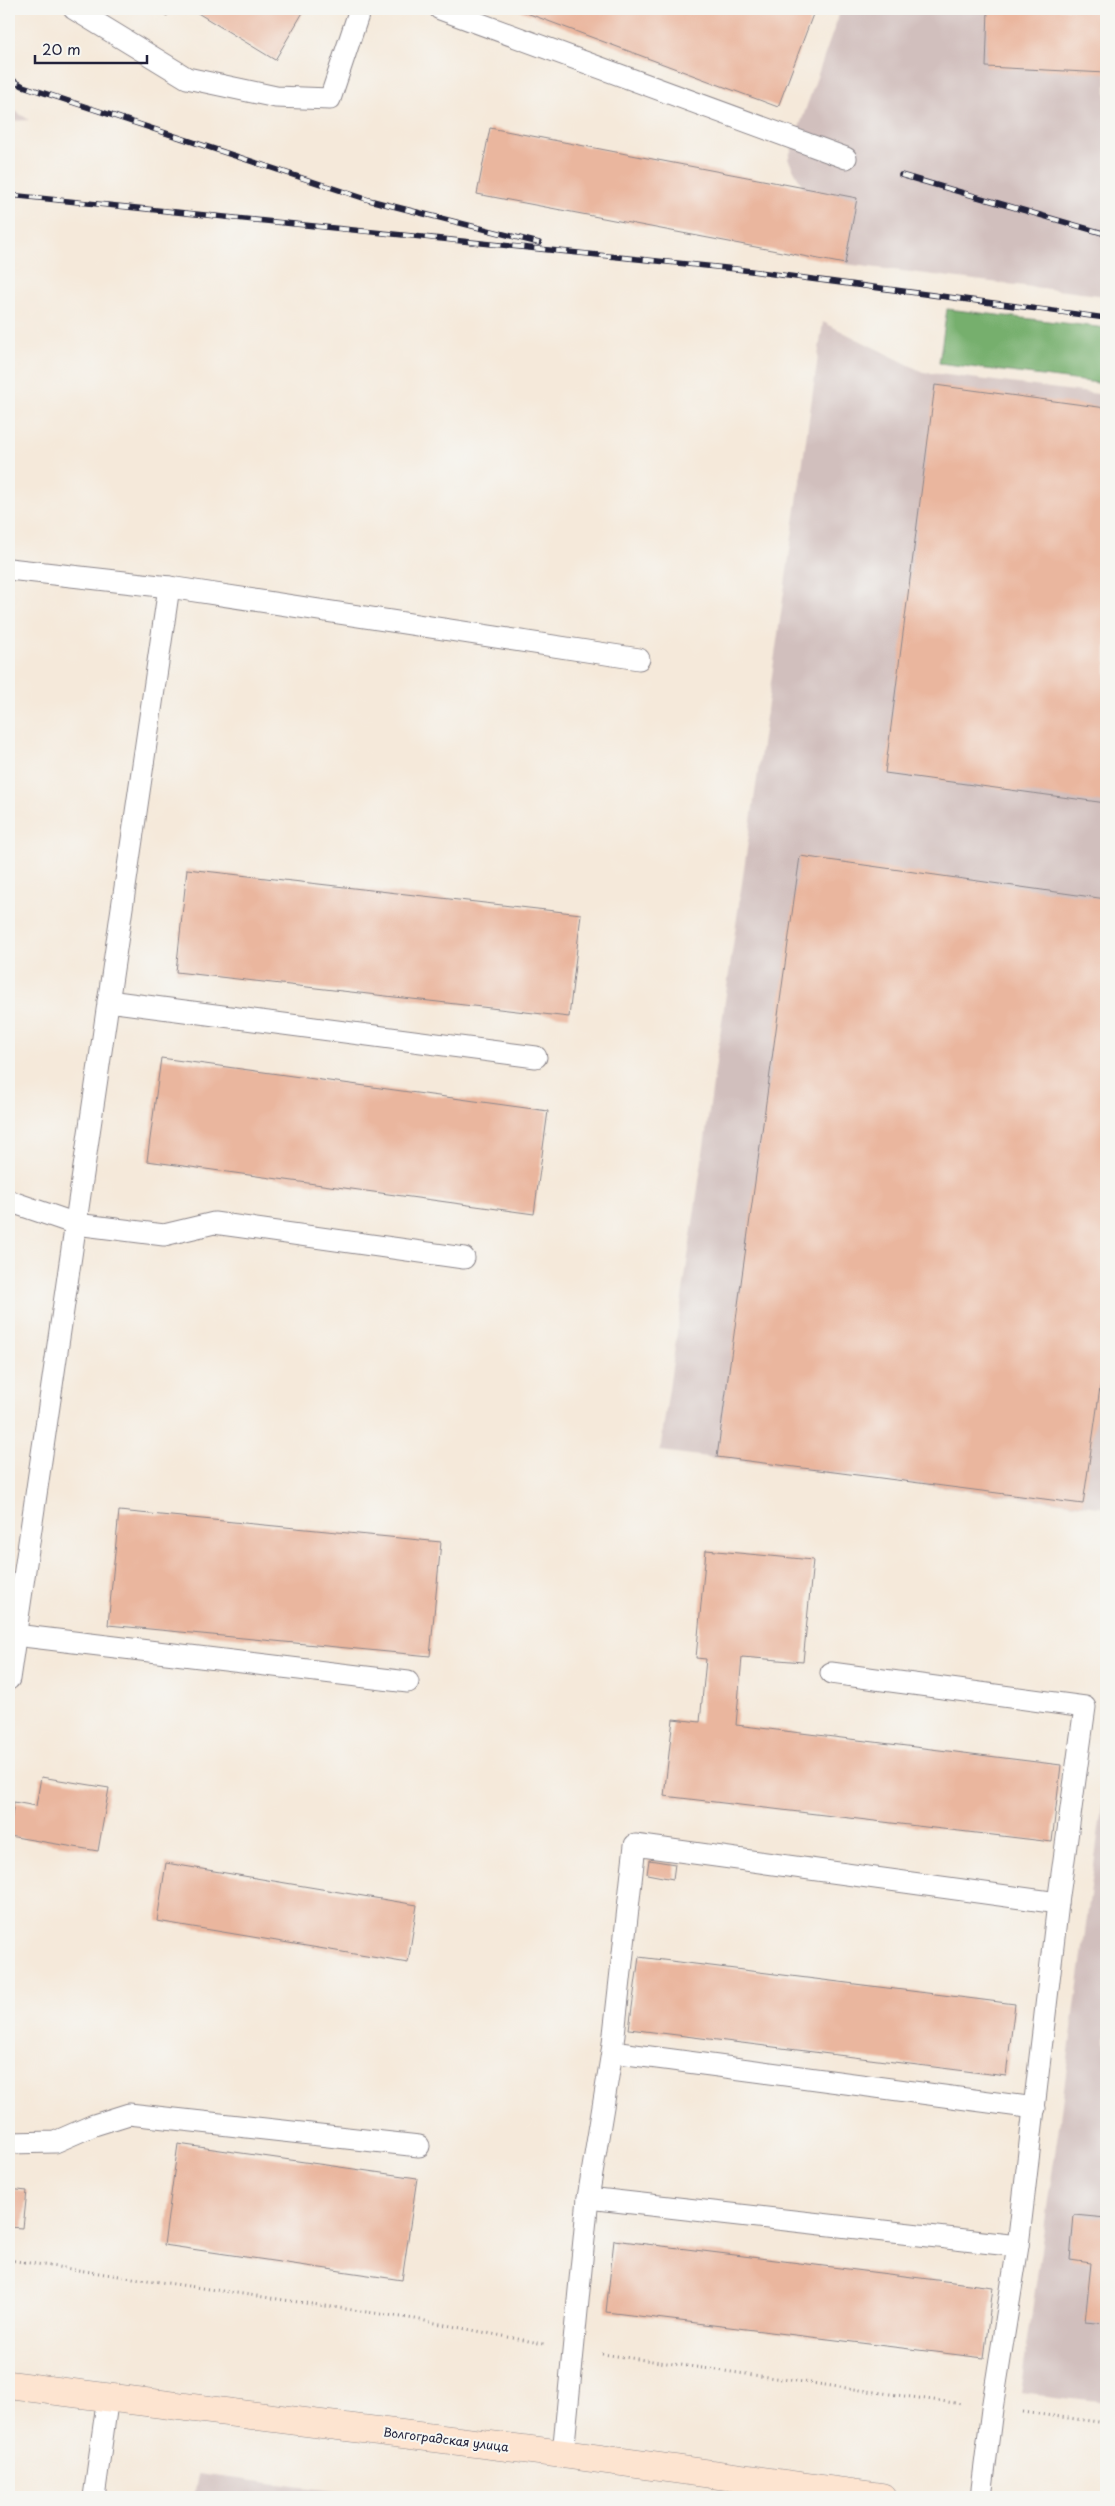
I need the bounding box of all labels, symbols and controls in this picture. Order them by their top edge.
scale bar [35,32,148,64]
text: 20 m [42,37,81,60]
street label: Волгоградская улица [382,2422,510,2456]

